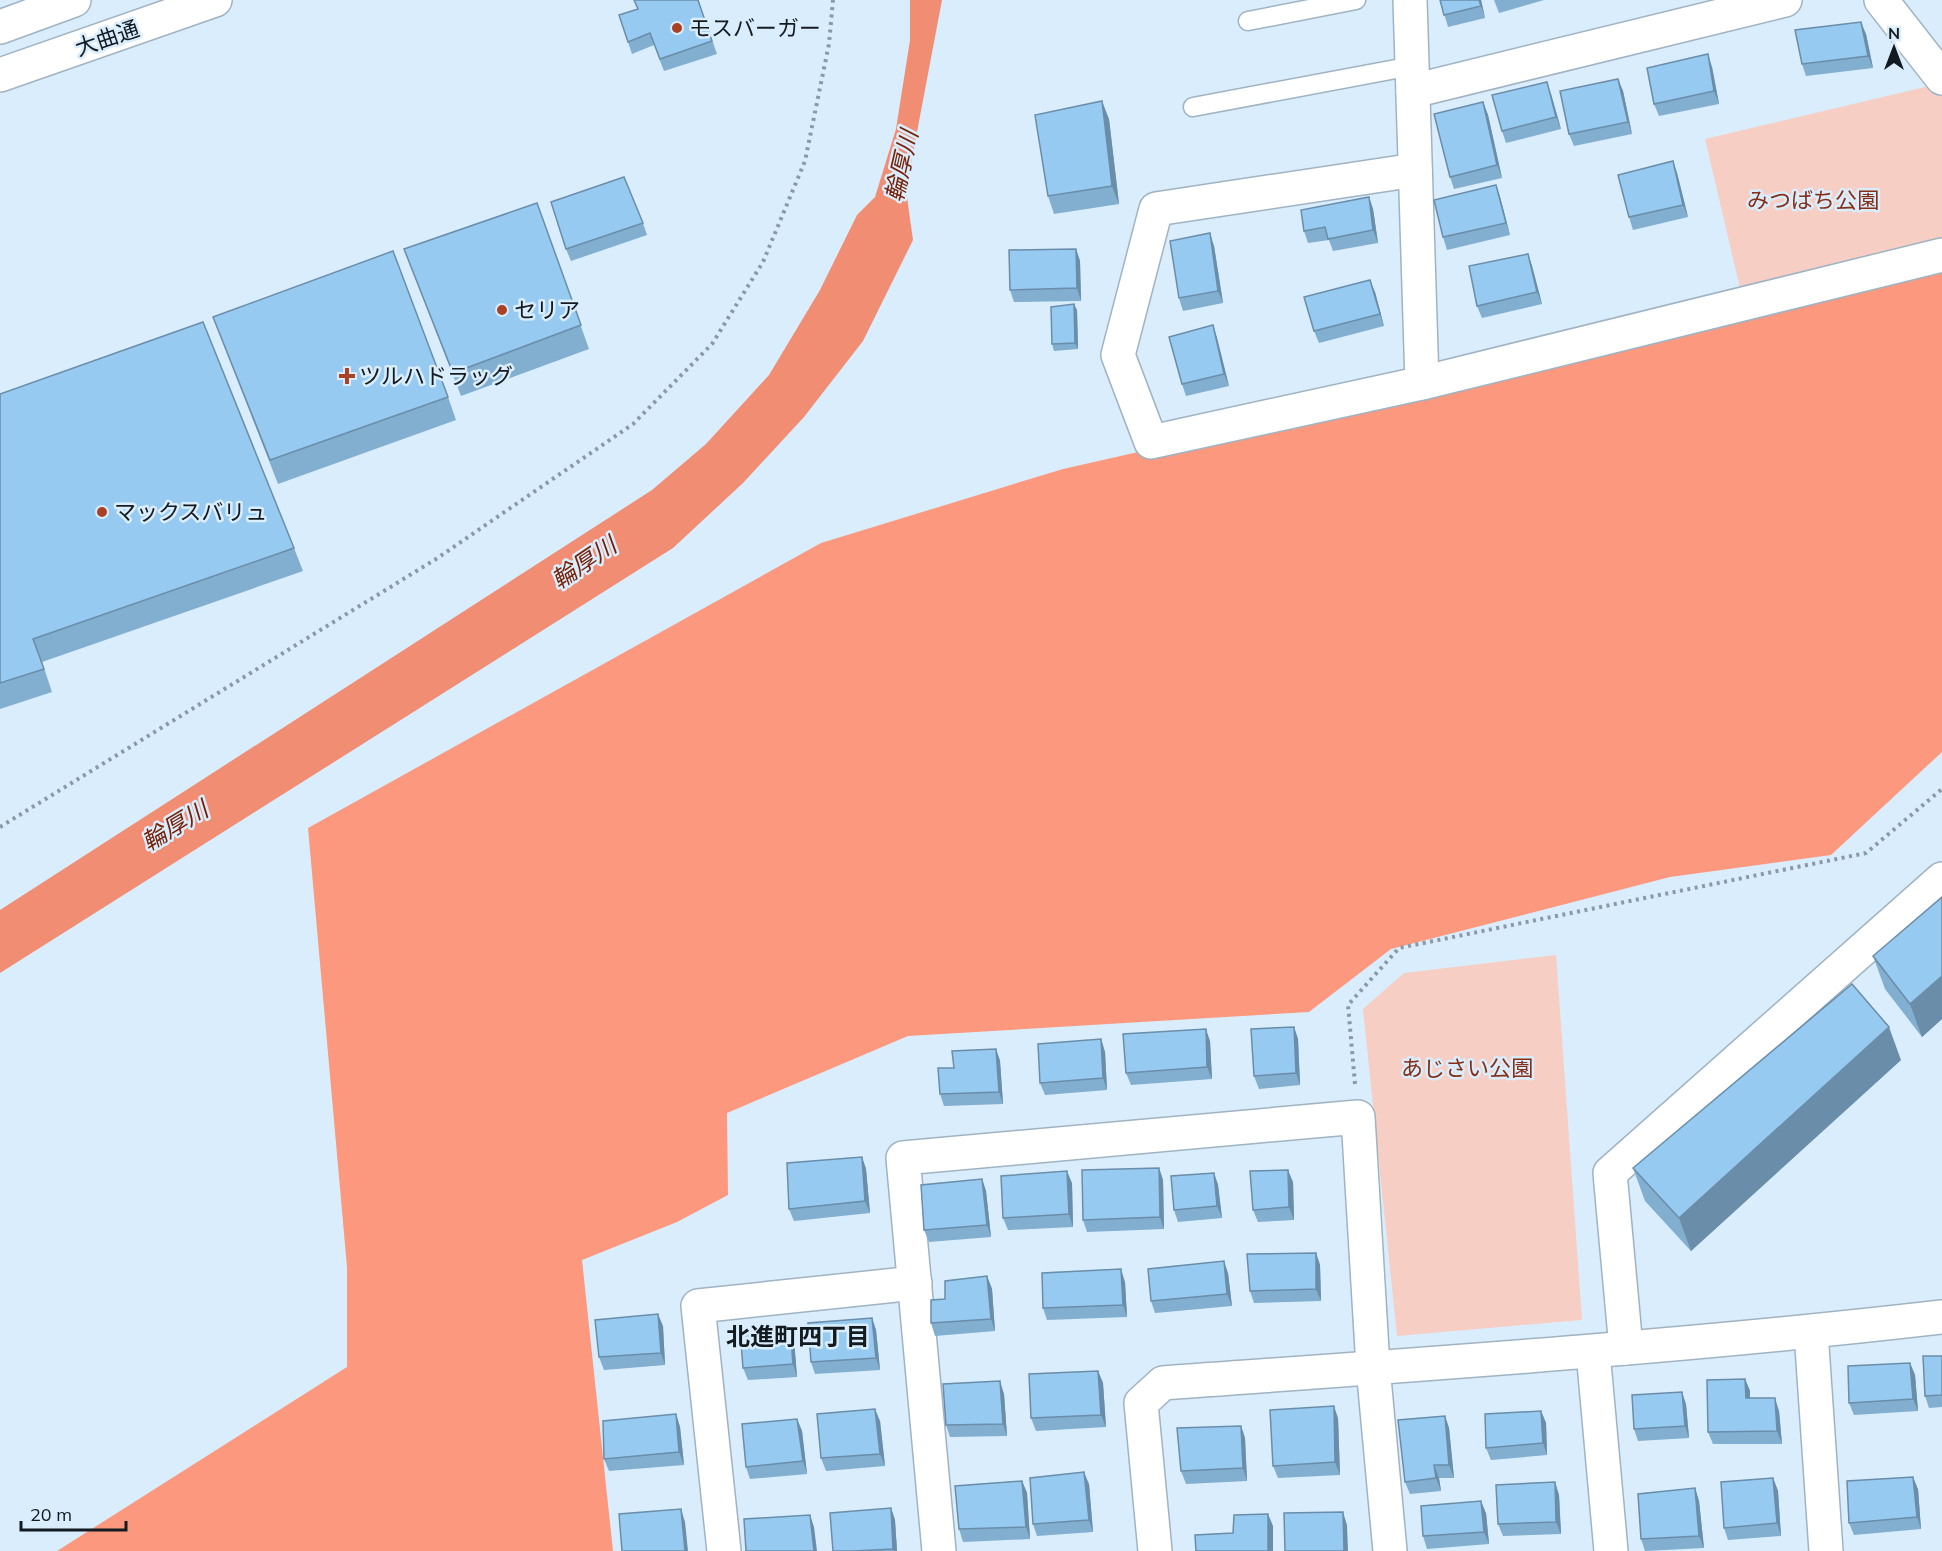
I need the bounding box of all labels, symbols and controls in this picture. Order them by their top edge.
street label: 大曲通 [71,14,143,62]
place label: モスバーガー [689,14,821,42]
north arrow [1864,18,1924,78]
marker: モスバーガー [670,21,684,35]
text: N [1888,23,1900,43]
water label: 輪厚川 [878,124,924,204]
park label: みつばち公園 [1747,186,1879,214]
place label: セリア [514,296,580,324]
marker: セリア [495,303,509,317]
place label: ツルハドラッグ [359,362,513,390]
marker: ツルハドラッグ [340,369,354,383]
place label: マックスバリュ [114,498,267,526]
marker: マックスバリュ [95,505,109,519]
water label: 輪厚川 [545,528,624,595]
water label: 輪厚川 [136,792,216,857]
park label: あじさい公園 [1401,1054,1533,1082]
district label: 北進町四丁目 [726,1321,870,1351]
scale bar [21,1494,126,1532]
text: 20 m [30,1503,72,1526]

